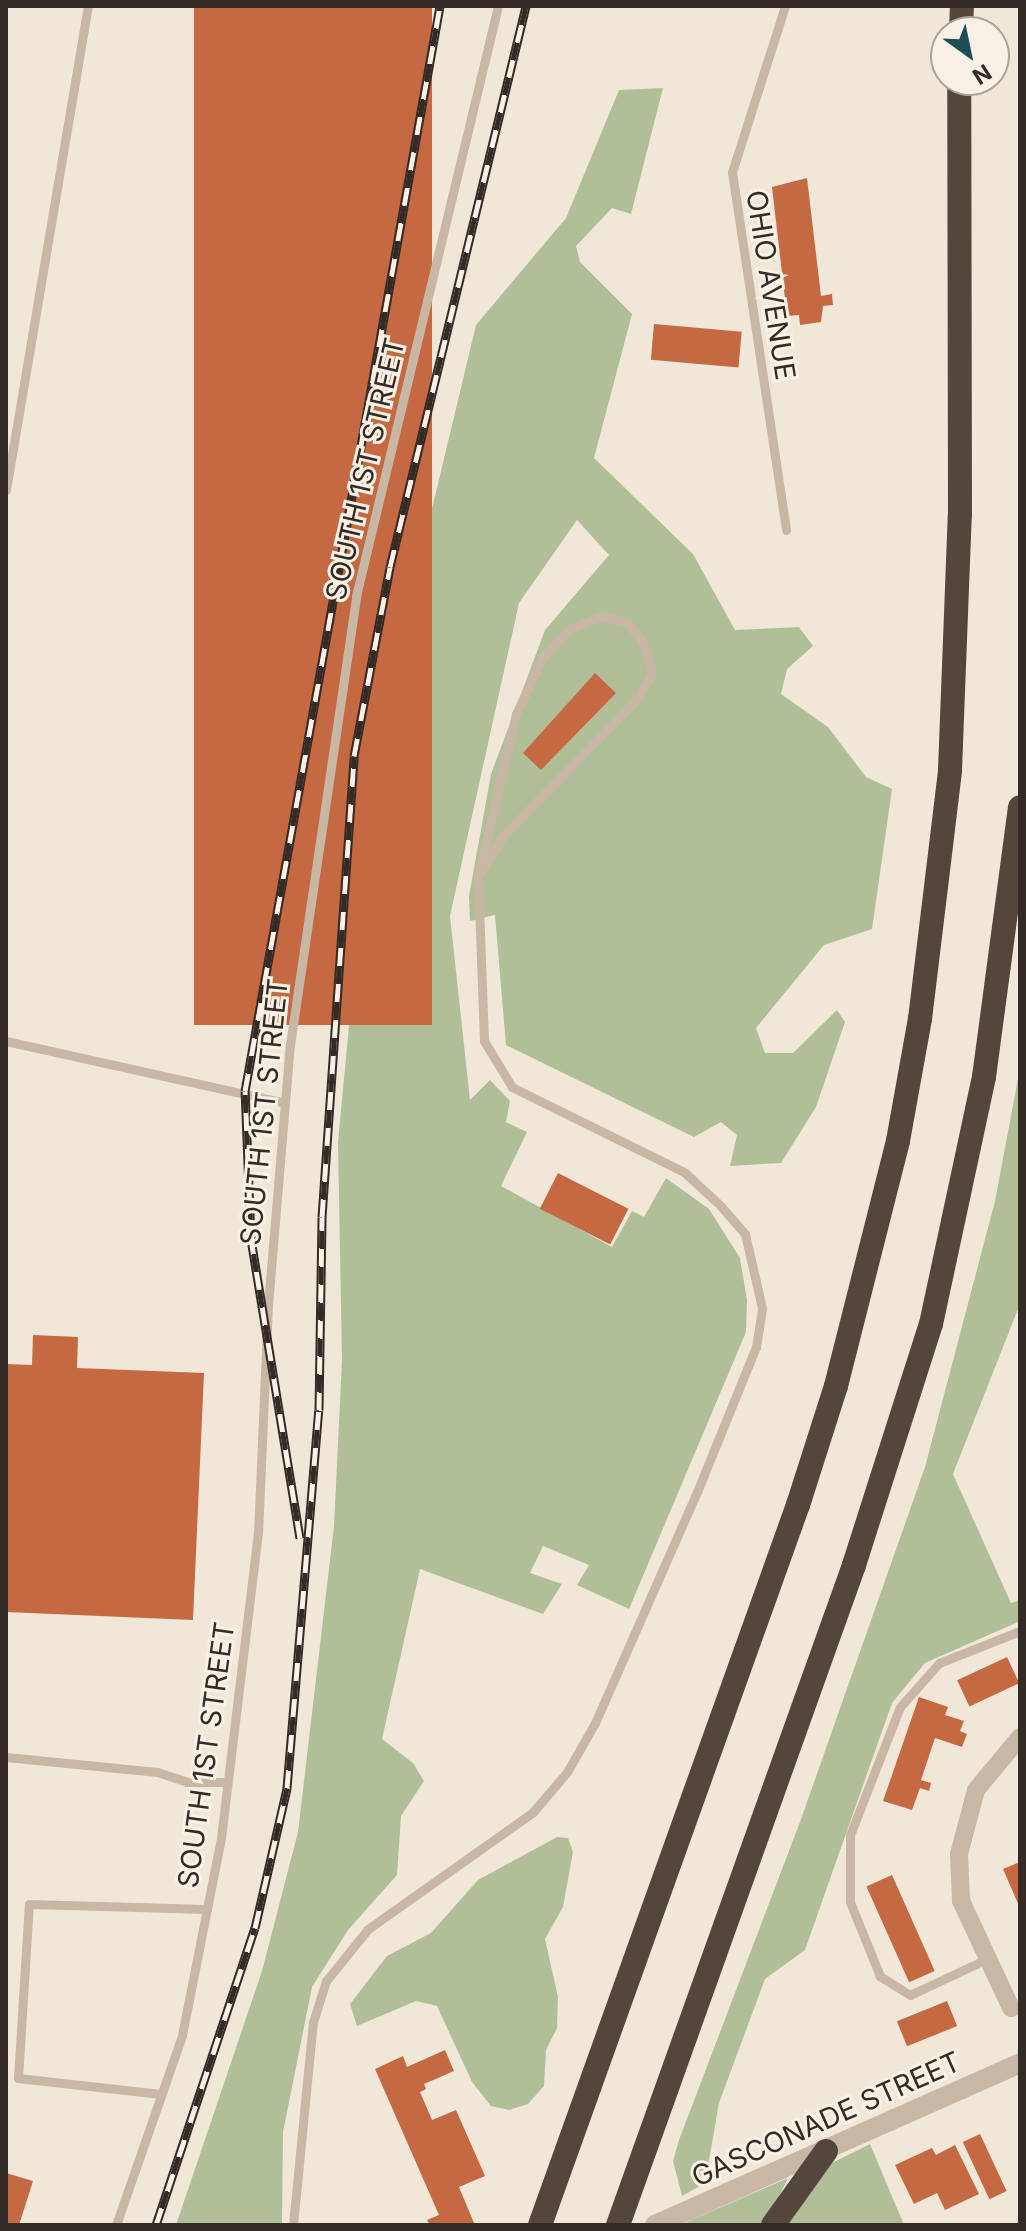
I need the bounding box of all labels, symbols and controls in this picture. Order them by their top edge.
north arrow [930,16,1010,96]
text: N [968,59,996,90]
street label: OHIO AVENUE [739,188,803,382]
street label: SOUTH 1ST STREET [318,335,412,603]
street label: SOUTH 1ST STREET [233,977,295,1247]
street label: SOUTH 1ST STREET [171,1620,241,1890]
street label: GASCONADE STREET [686,2045,966,2193]

